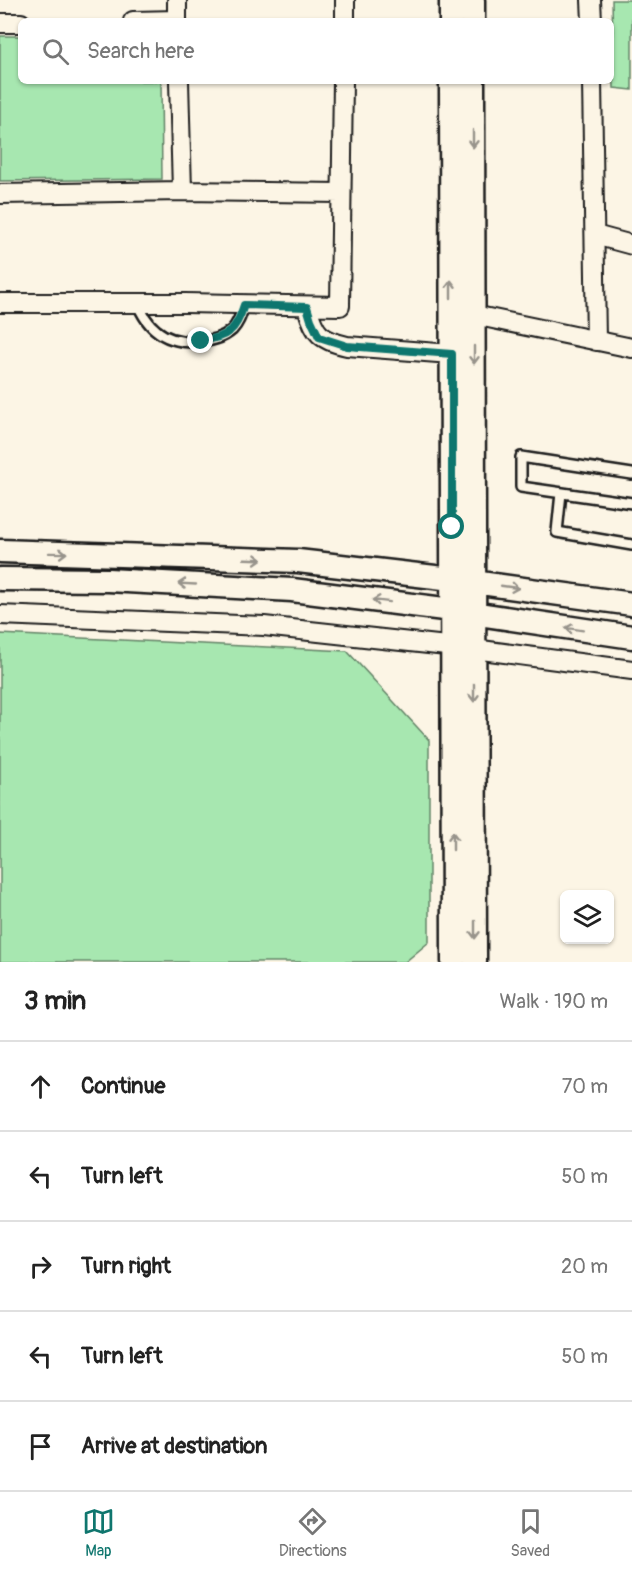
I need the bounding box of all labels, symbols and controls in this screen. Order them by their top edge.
search box [18,18,614,84]
icon: search [39,35,72,68]
text: Search here [87,37,194,65]
one-way arrow [467,129,479,149]
one-way arrow [445,280,457,300]
route end [187,327,213,353]
one-way arrow [468,345,480,365]
route start [438,513,464,539]
one-way arrow [48,547,68,559]
one-way arrow [243,553,263,565]
one-way arrow [178,579,197,590]
one-way arrow [499,581,519,592]
one-way arrow [372,595,392,606]
one-way arrow [565,623,585,634]
one-way arrow [468,682,480,702]
one-way arrow [447,831,459,851]
map controls [560,890,614,944]
button: layers [560,890,614,944]
one-way arrow [469,919,481,939]
text: 3 min [24,985,86,1017]
text: Walk · 190 m [500,989,608,1014]
icon: ahead [24,1070,57,1103]
text: Continue [81,1072,165,1100]
text: 70 m [562,1074,608,1099]
icon: left [24,1160,57,1193]
text: Turn left [81,1162,163,1190]
text: 50 m [561,1164,608,1189]
icon: right [24,1250,57,1283]
text: Turn right [81,1252,171,1280]
text: 20 m [561,1254,608,1279]
icon: left [24,1340,57,1373]
text: Turn left [81,1342,163,1370]
text: 50 m [561,1344,608,1369]
icon: arrive [24,1430,57,1463]
text: Arrive at destination [81,1432,267,1460]
tab: Map [82,1505,115,1561]
tab: Directions [279,1505,347,1561]
tab: Saved [510,1505,550,1561]

